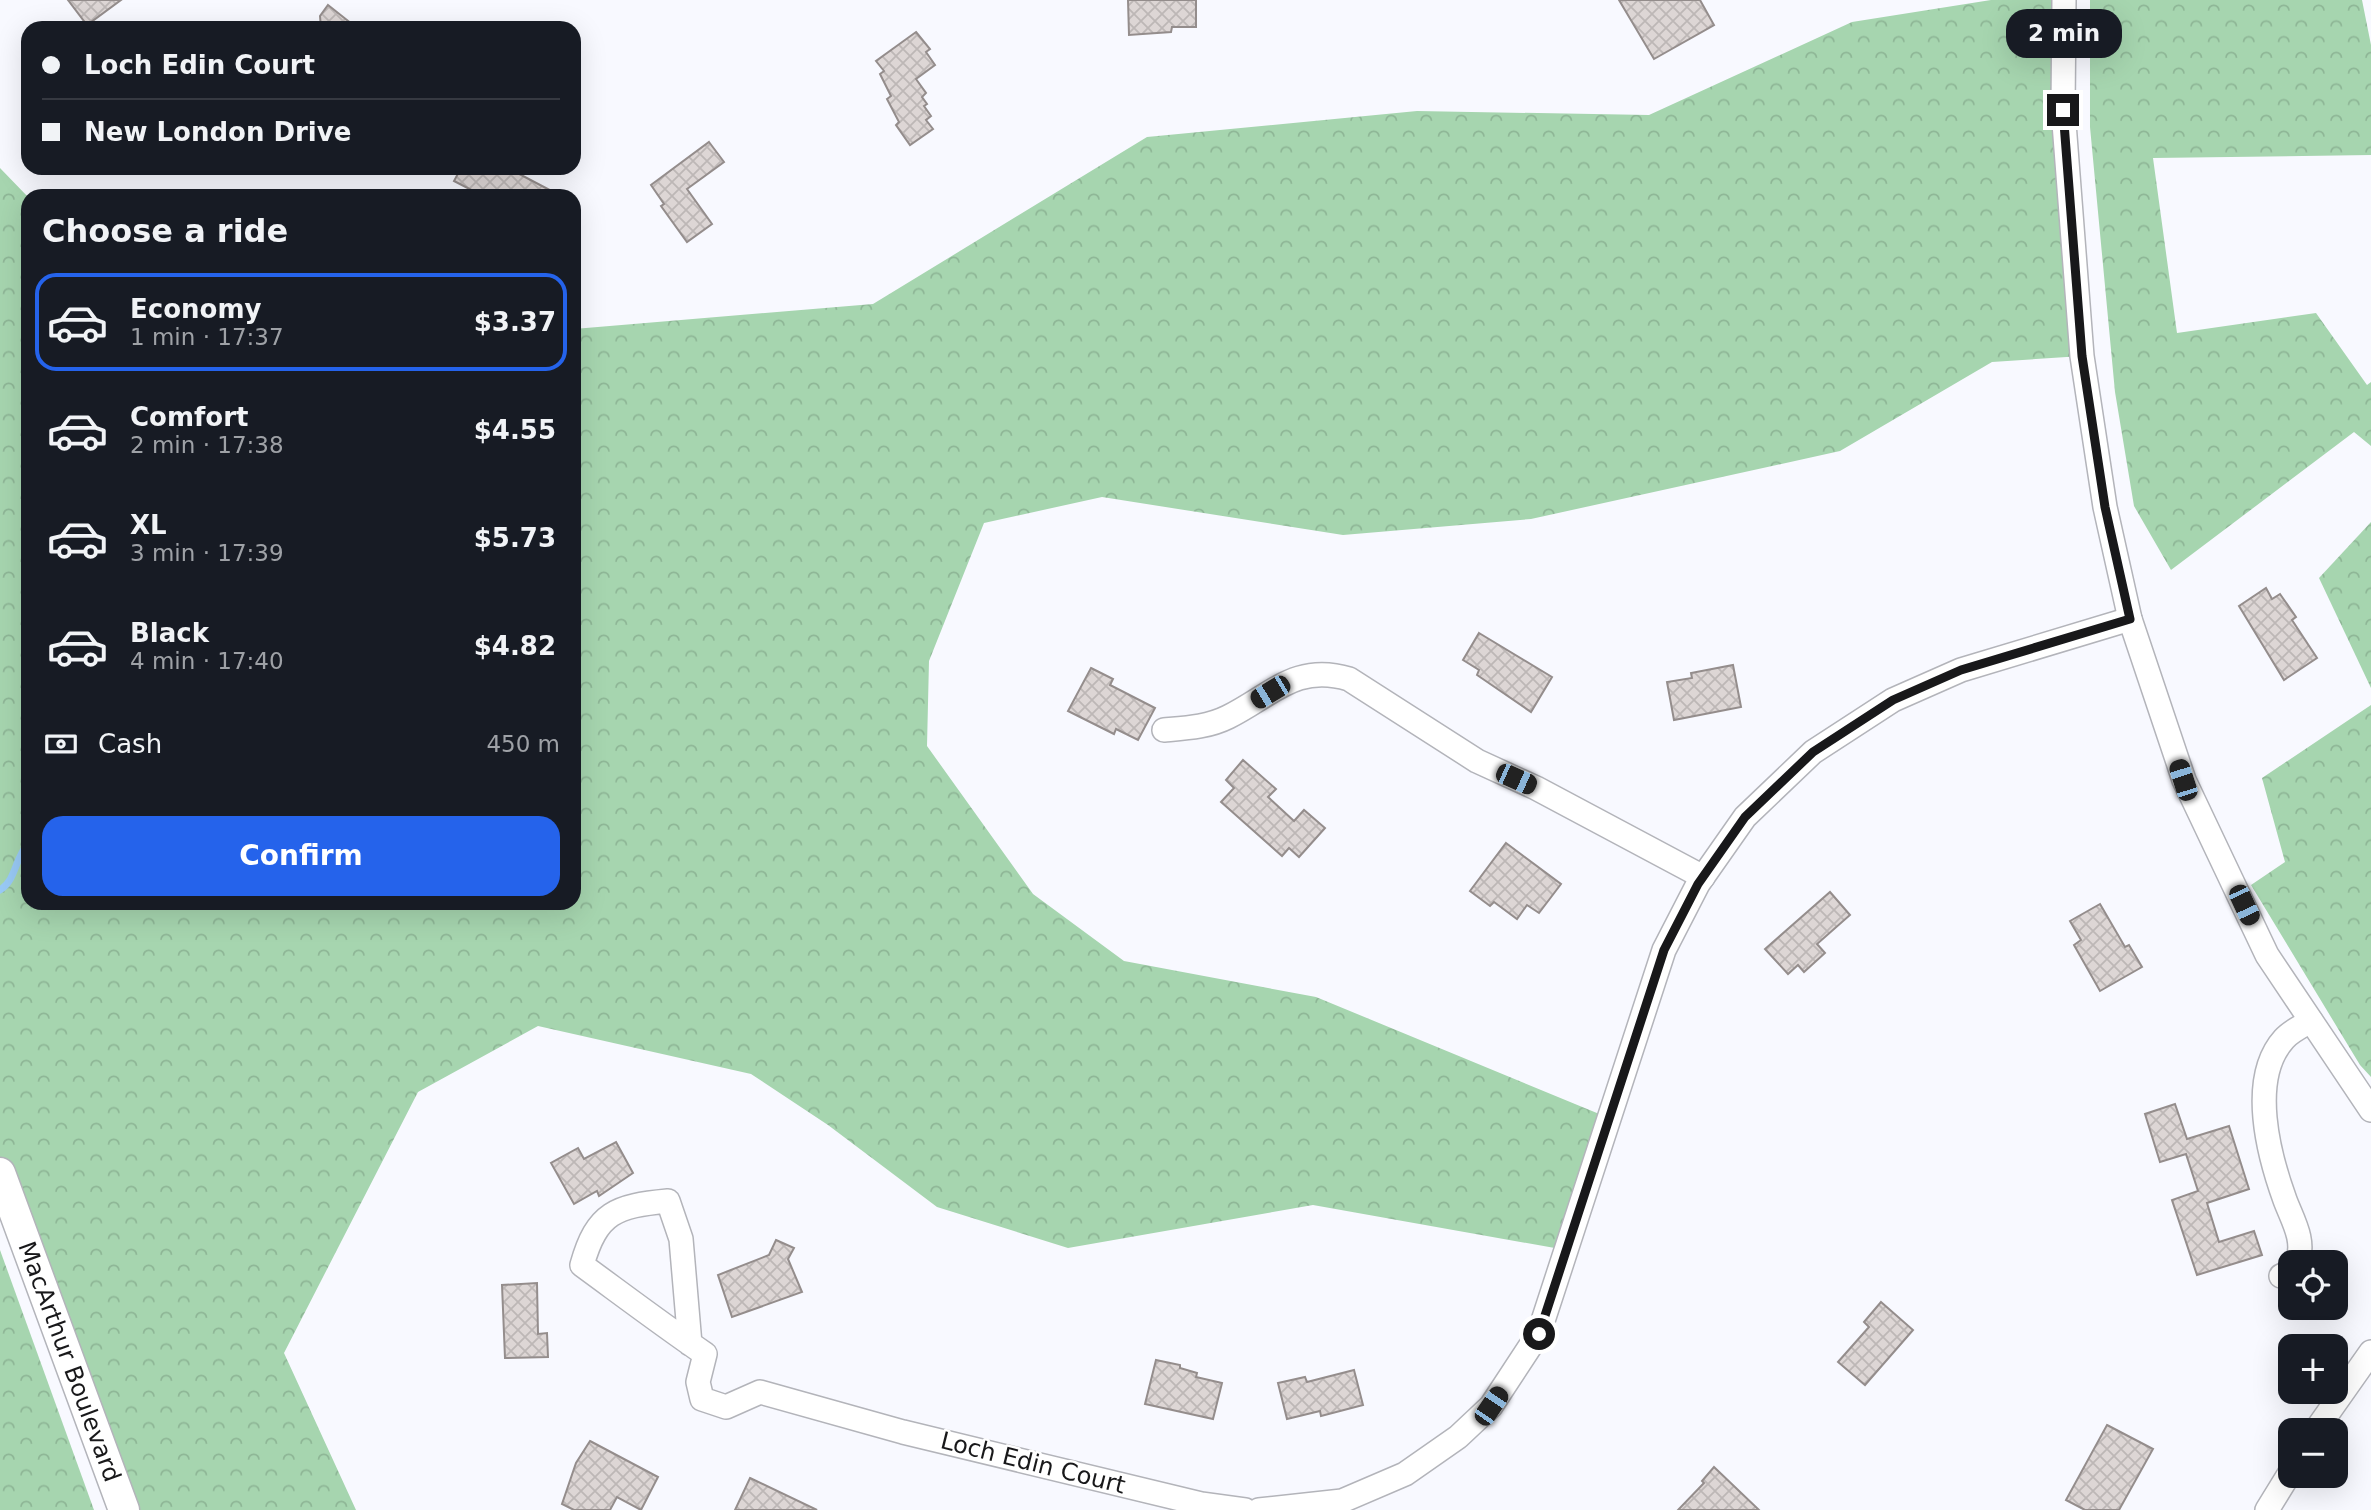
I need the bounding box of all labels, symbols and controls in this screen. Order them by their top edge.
callout: 2 min [2005,8,2121,57]
text: 2 min [2028,20,2100,46]
text: Loch Edin Court [84,50,315,80]
route end [2047,94,2079,126]
text: New London Drive [84,117,351,147]
text: Choose a ride [42,212,288,250]
icon: car [46,291,109,354]
text: Economy [130,294,261,324]
text: $3.37 [474,307,556,337]
text: 1 min · 17:37 [130,324,284,350]
icon: car [46,399,109,462]
text: Comfort [130,402,248,432]
text: $4.55 [474,415,556,445]
text: 2 min · 17:38 [130,432,284,458]
icon: car [46,507,109,570]
text: XL [130,510,167,540]
text: $5.73 [474,523,556,553]
text: 3 min · 17:39 [130,540,284,566]
icon: car [46,615,109,678]
text: Black [130,618,209,648]
text: $4.82 [474,631,556,661]
text: 4 min · 17:40 [130,648,284,674]
car [1247,672,1294,712]
icon: cash [42,725,80,763]
text: Cash [98,729,162,759]
text: 450 m [486,731,560,757]
car [2167,757,2200,803]
car [1493,761,1540,797]
button: Confirm [42,816,560,896]
car [2226,882,2263,928]
street label: MacArthur Boulevard [12,1238,126,1486]
map controls [2278,1250,2348,1488]
button: locate [2278,1250,2348,1320]
route start [1523,1318,1555,1350]
button: + [2278,1334,2348,1404]
car [1471,1383,1512,1429]
button: − [2278,1418,2348,1488]
street label: Loch Edin Court [938,1426,1128,1500]

